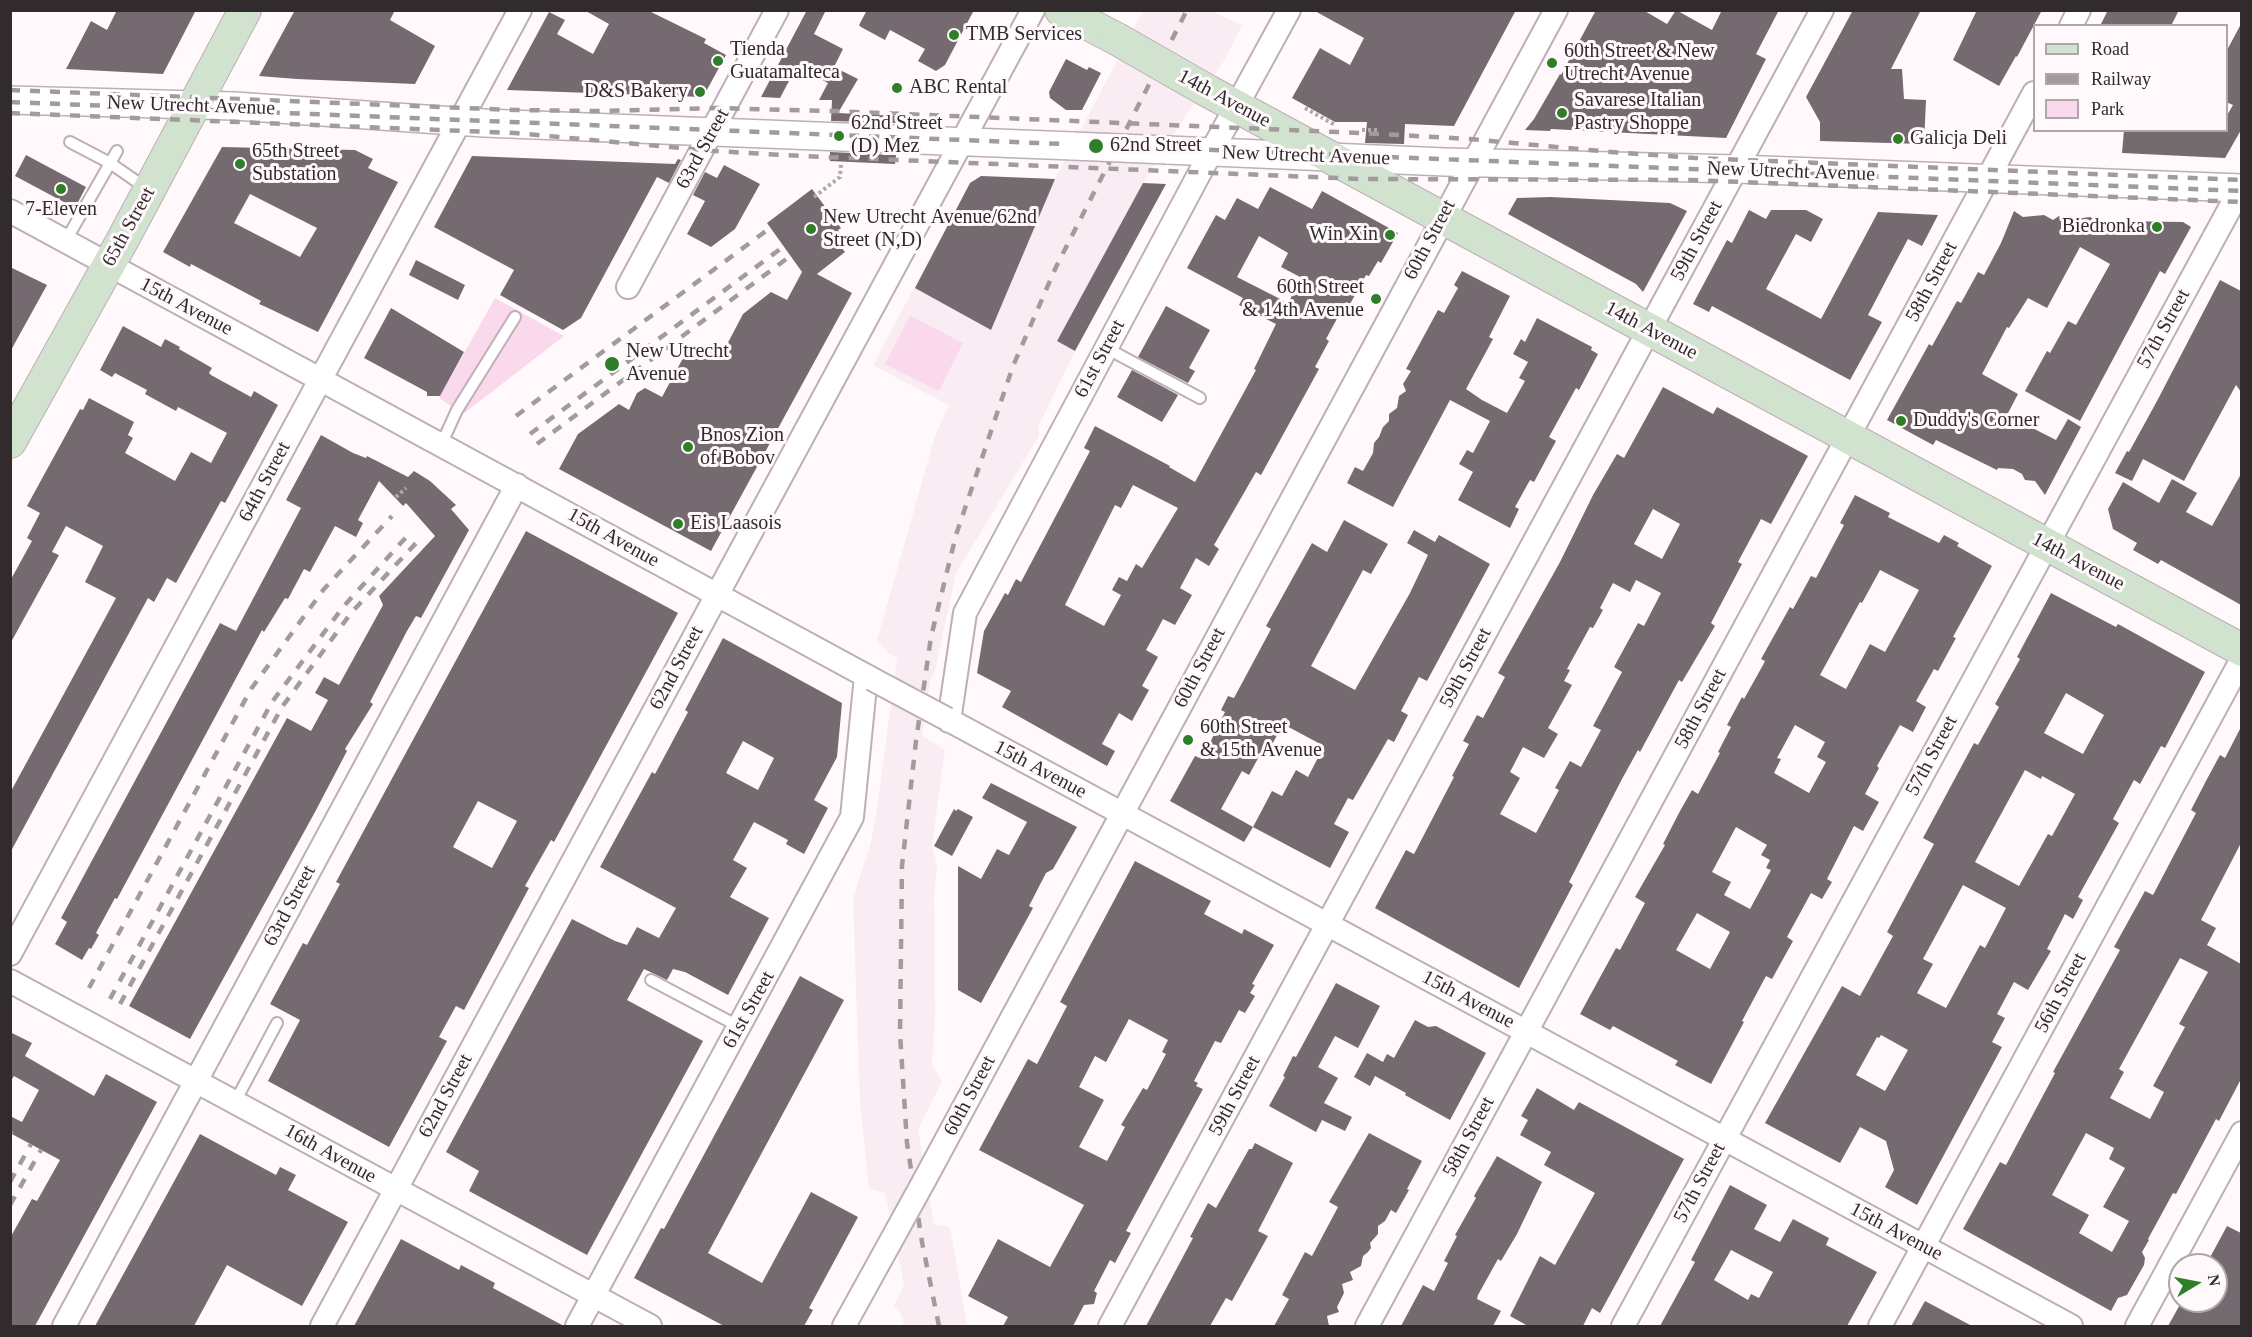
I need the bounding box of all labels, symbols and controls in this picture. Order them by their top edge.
place label: TMB Services [966,23,1082,47]
legend [2033,24,2228,132]
marker: TMB Services [947,28,961,42]
place label: Tienda Guatamalteca [730,38,840,85]
text: Road [2091,39,2129,59]
place label: 60th Street & New Utrecht Avenue [1564,40,1715,87]
marker: Tienda Guatamalteca [711,54,725,68]
marker: 60th Street & New Utrecht Avenue [1545,56,1559,70]
street label: 14th Avenue [1174,65,1274,133]
text: Railway [2091,69,2151,89]
place label: ABC Rental [909,76,1007,100]
place label: D&S Bakery [584,80,688,104]
marker: ABC Rental [890,81,904,95]
marker: D&S Bakery [693,85,707,99]
place label: Savarese Italian Pastry Shoppe [1574,89,1701,136]
street label: New Utrecht Avenue [106,91,276,121]
text: Park [2091,99,2124,119]
street label: 63rd Street [671,105,735,193]
marker: Savarese Italian Pastry Shoppe [1555,106,1569,120]
place label: 62nd Street (D) Mez [851,112,943,159]
place label: Galicja Deli [1910,127,2007,151]
marker: 62nd Street (D) Mez [832,129,846,143]
marker: Galicja Deli [1891,132,1905,146]
place label: 62nd Street [1110,134,1202,158]
marker: 62nd Street [1087,137,1105,155]
place label: 65th Street Substation [252,140,339,187]
street label: New Utrecht Avenue [1221,141,1391,171]
marker: 65th Street Substation [233,157,247,171]
street label: New Utrecht Avenue [1706,157,1876,187]
marker: 7-Eleven [54,182,68,196]
street label: 65th Street [97,183,161,271]
street label: 60th Street [1399,196,1461,284]
street label: 59th Street [1666,197,1728,285]
place label: 7-Eleven [25,198,97,222]
place label: New Utrecht Avenue/62nd Street (N,D) [823,206,1037,253]
place label: Biedronka [2062,215,2145,239]
marker: Biedronka [2150,220,2164,234]
marker: New Utrecht Avenue/62nd Street (N,D) [804,222,818,236]
place label: Win Xin [1309,223,1378,247]
marker: Win Xin [1383,228,1397,242]
street label: 58th Street [1901,238,1963,326]
street label: 15th Avenue [136,273,236,341]
place label: 60th Street & 14th Avenue [1242,276,1364,323]
street label: 57th Street [2132,285,2196,373]
marker: 60th Street & 14th Avenue [1369,292,1383,306]
street label: 14th Avenue [1601,297,1701,365]
street label: 61st Street [1069,316,1131,402]
place label: New Utrecht Avenue [626,340,729,387]
marker: New Utrecht Avenue [603,355,621,373]
place label: Duddy's Corner [1913,409,2039,433]
marker: Duddy's Corner [1894,414,1908,428]
place label: Bnos Zion of Bobov [700,424,784,471]
street label: 64th Street [234,438,296,526]
marker: Bnos Zion of Bobov [681,440,695,454]
street label: 15th Avenue [563,503,663,573]
place label: Eis Laasois [690,512,782,536]
marker: Eis Laasois [671,517,685,531]
street label: 14th Avenue [2028,528,2128,596]
street label: 62nd Street [645,622,709,714]
street label: 60th Street [1169,624,1231,712]
street label: 59th Street [1435,624,1497,712]
street label: 58th Street [1670,665,1732,753]
street label: 57th Street [1901,712,1963,800]
place label: 60th Street & 15th Avenue [1200,716,1322,763]
marker: 60th Street & 15th Avenue [1181,733,1195,747]
street label: 15th Avenue [990,736,1090,804]
street label: 63rd Street [259,861,321,951]
street label: 56th Street [2030,949,2092,1037]
street label: 15th Avenue [1418,966,1518,1034]
street label: 61st Street [718,967,780,1053]
street label: 62nd Street [414,1050,478,1142]
street label: 60th Street [939,1052,1001,1140]
street label: 59th Street [1204,1052,1266,1140]
street label: 58th Street [1438,1093,1500,1181]
street label: 16th Avenue [280,1119,380,1189]
street label: 57th Street [1669,1139,1731,1227]
street label: 15th Avenue [1846,1198,1946,1266]
north arrow [2168,1253,2228,1313]
text: N [2205,1273,2224,1287]

